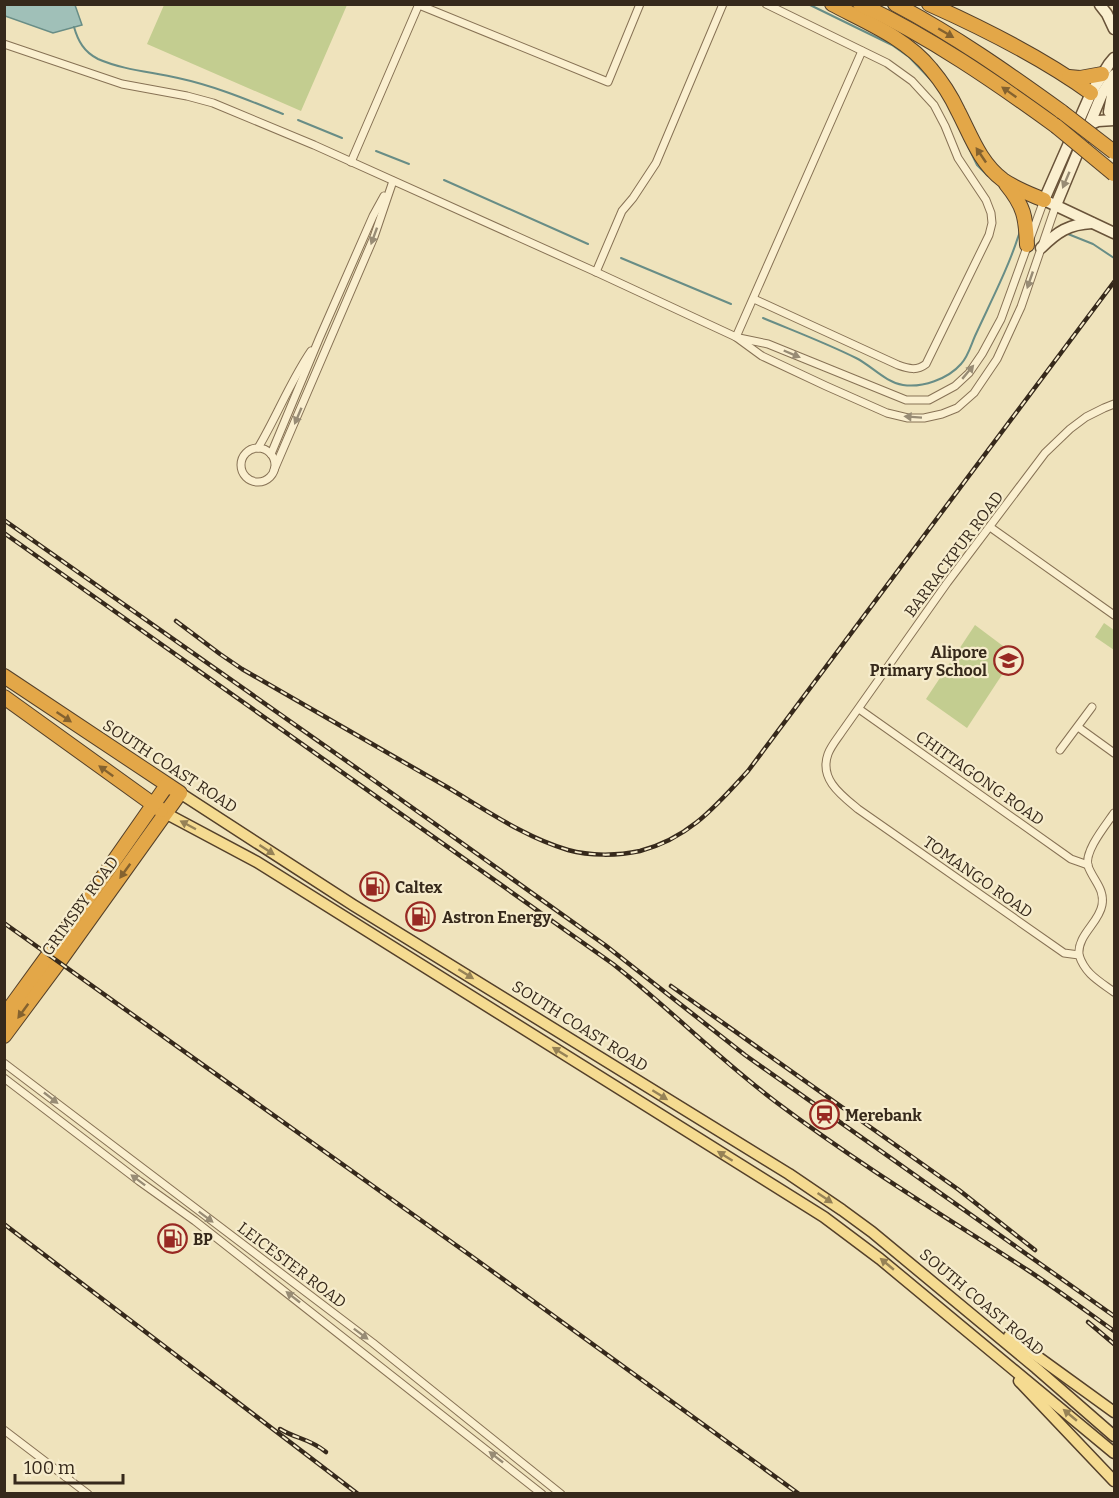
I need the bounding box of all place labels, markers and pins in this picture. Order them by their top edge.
place label: Alipore Primary School [870,643,987,680]
school or university icon: Alipore Primary School [992,645,1024,677]
fuel station icon: Caltex [358,871,390,903]
place label: Caltex [395,878,442,897]
fuel station icon: Astron Energy [405,901,437,933]
place label: Astron Energy [442,908,551,927]
station icon: Merebank [808,1099,840,1131]
place label: Merebank [845,1106,922,1125]
fuel station icon: BP [156,1223,188,1255]
place label: BP [193,1230,213,1249]

